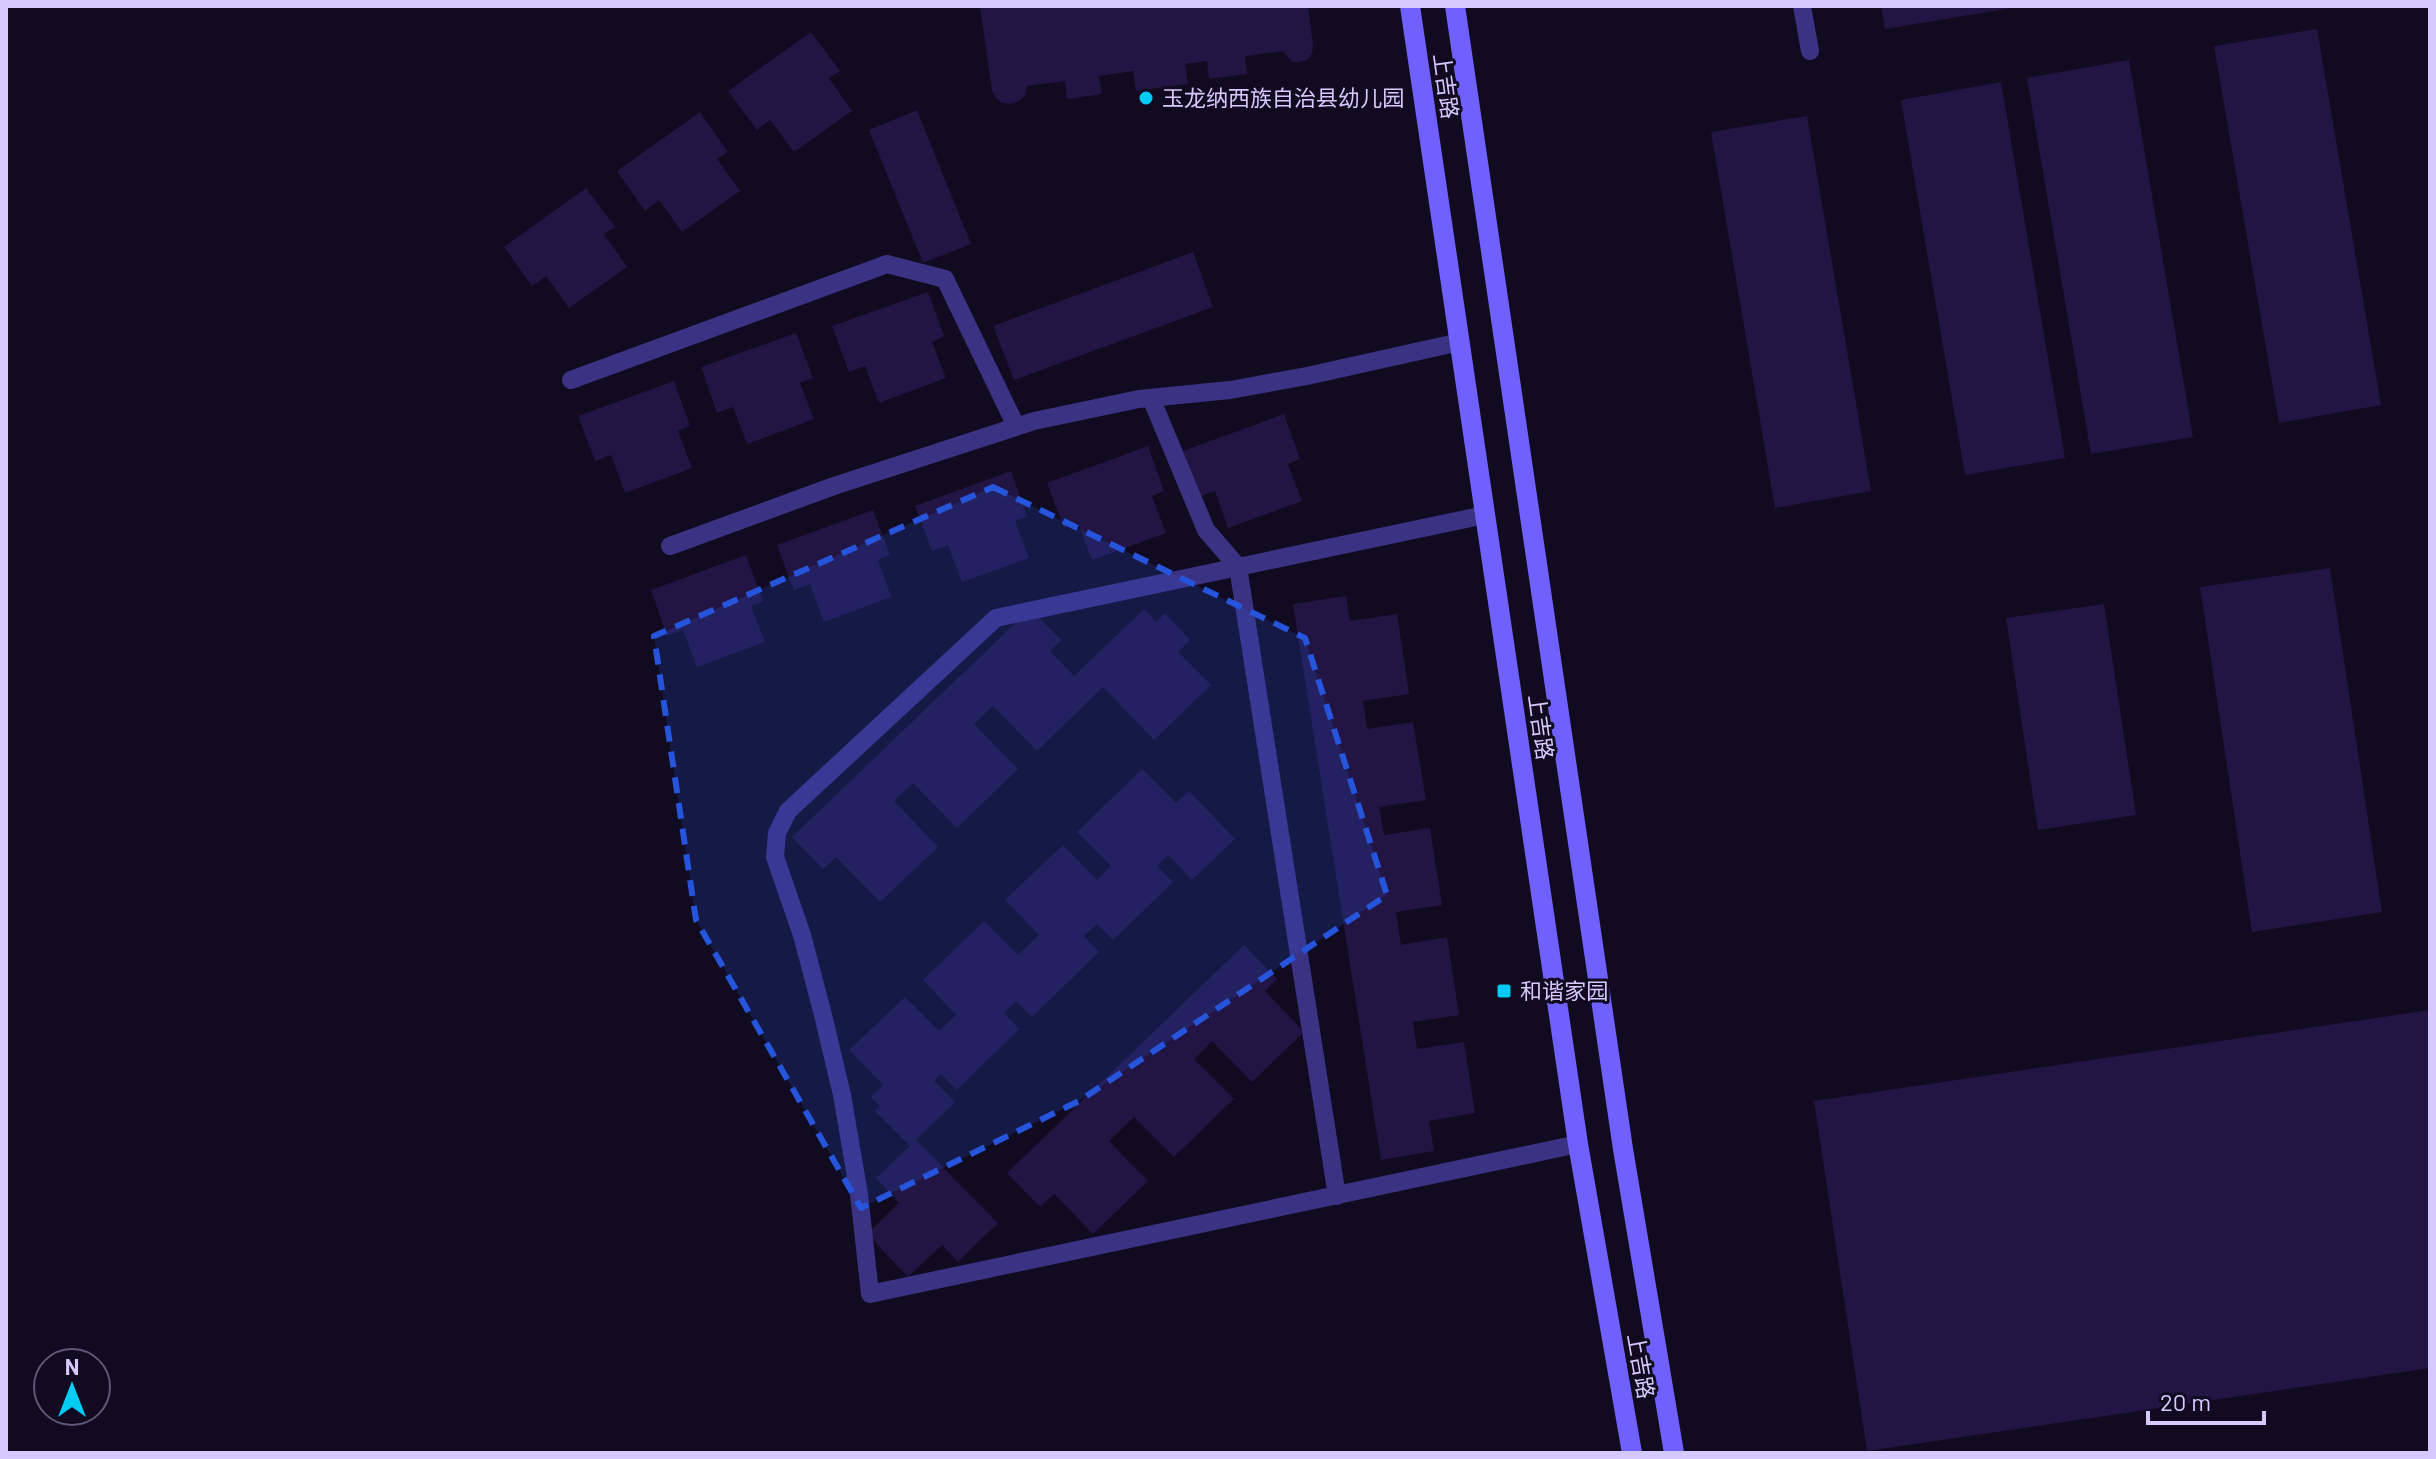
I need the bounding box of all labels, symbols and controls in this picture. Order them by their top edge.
street label: 上吉路 [1430,51,1464,120]
place label: 玉龙纳西族自治县幼儿园 [1162,84,1404,110]
marker: 玉龙纳西族自治县幼儿园 [1137,89,1155,107]
street label: 上吉路 [1525,692,1559,761]
place label: 和谐家园 [1520,977,1608,1003]
marker: 和谐家园 [1495,982,1513,1000]
street label: 上吉路 [1623,1331,1661,1401]
north arrow [32,1347,112,1427]
text: N [65,1353,79,1379]
scale bar [2148,1375,2264,1425]
text: 20 m [2160,1387,2211,1416]

